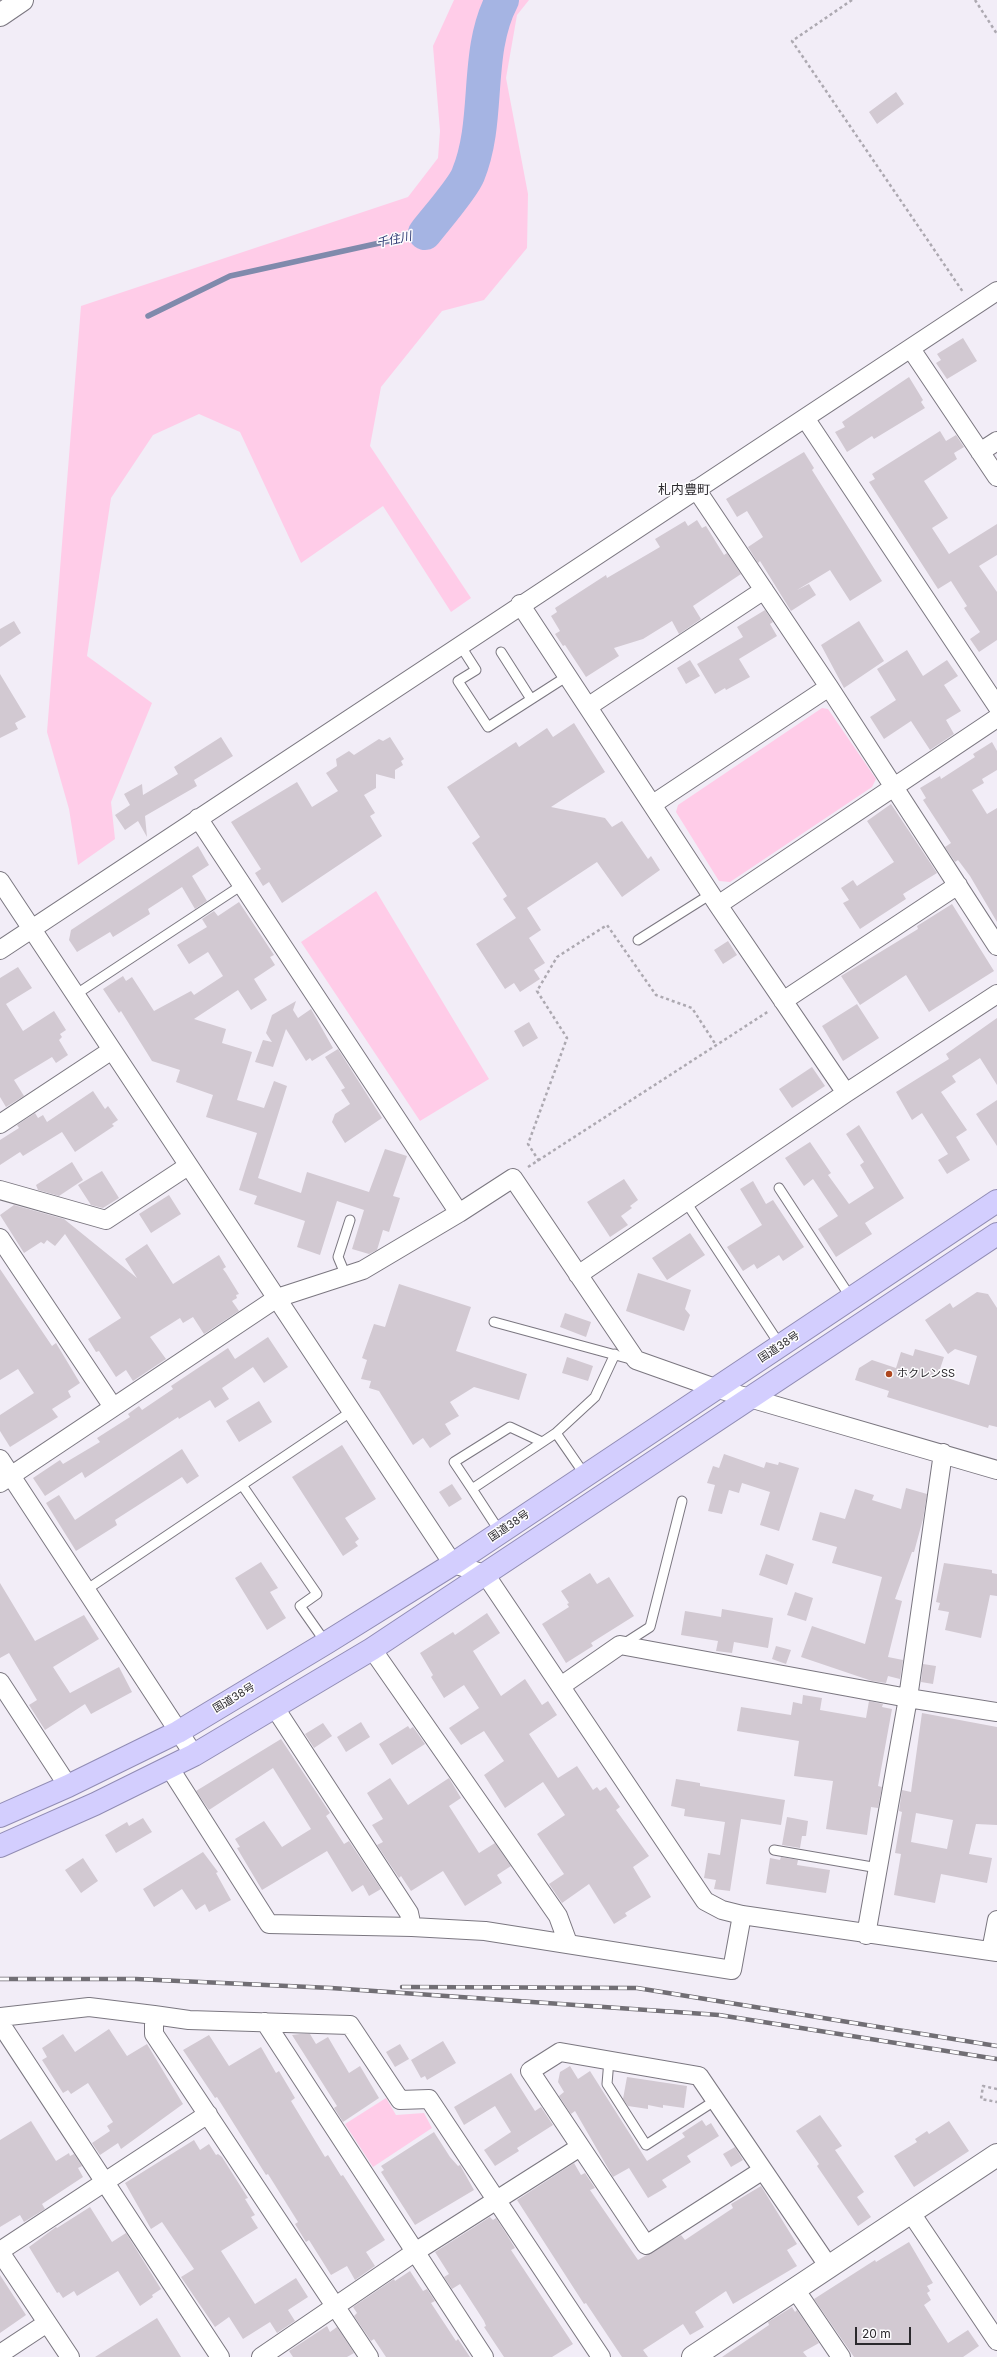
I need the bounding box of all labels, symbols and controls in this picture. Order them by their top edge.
water label: 千住川 [375,229,413,251]
district label: 札内豊町 [658,482,710,498]
street label: 国道38号 [756,1329,802,1365]
place label: ホクレンSS [897,1367,955,1381]
marker: ホクレンSS [884,1369,894,1379]
street label: 国道38号 [486,1507,532,1545]
street label: 国道38号 [211,1680,257,1716]
scale bar [857,2319,913,2345]
text: 20 m [862,2326,891,2341]

